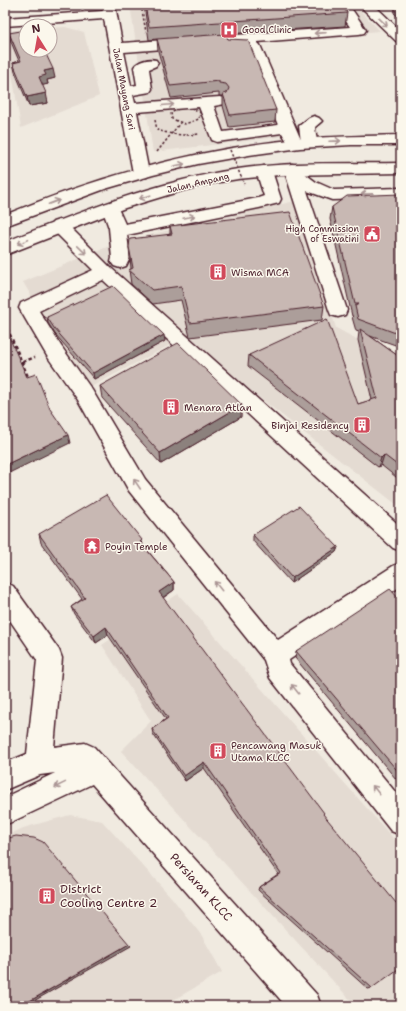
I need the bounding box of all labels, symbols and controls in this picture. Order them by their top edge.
one-way arrow [378,17,388,26]
north arrow [18,18,58,58]
text: N [30,20,42,37]
hospital icon: Good Clinic [219,20,239,40]
place label: Good Clinic [242,24,292,36]
one-way arrow [314,30,327,37]
street label: Jalan Mayang Sari [110,47,138,131]
one-way arrow [161,102,174,109]
one-way arrow [328,137,341,145]
one-way arrow [172,160,185,168]
street label: Jalan Ampang [166,170,231,196]
one-way arrow [361,190,374,198]
one-way arrow [140,193,152,201]
one-way arrow [48,197,60,205]
one-way arrow [183,213,196,221]
place label: High Commission of Eswatini [285,223,359,245]
public building icon: High Commission of Eswatini [362,224,382,244]
one-way arrow [18,238,30,246]
one-way arrow [77,245,87,255]
building icon: Wisma MCA [208,262,228,282]
place label: Wisma MCA [231,266,289,279]
building icon: Menara Atlan [161,397,181,417]
place label: Menara Atlan [184,401,252,414]
building icon: Binjai Residency [352,415,372,435]
place label: Binjai Residency [271,419,349,432]
one-way arrow [133,479,141,490]
temple icon: Poyin Temple [82,536,102,556]
place label: Poyin Temple [105,540,168,553]
one-way arrow [214,580,223,591]
one-way arrow [290,684,299,695]
place label: Pencawang Masuk Utama KLCC [231,739,321,764]
building icon: Pencawang Masuk Utama KLCC [208,741,228,761]
one-way arrow [55,782,67,789]
one-way arrow [372,785,381,796]
street label: Persiaran KLCC [166,850,236,924]
place label: District Cooling Centre 2 [60,881,157,911]
building icon: District Cooling Centre 2 [37,886,57,906]

